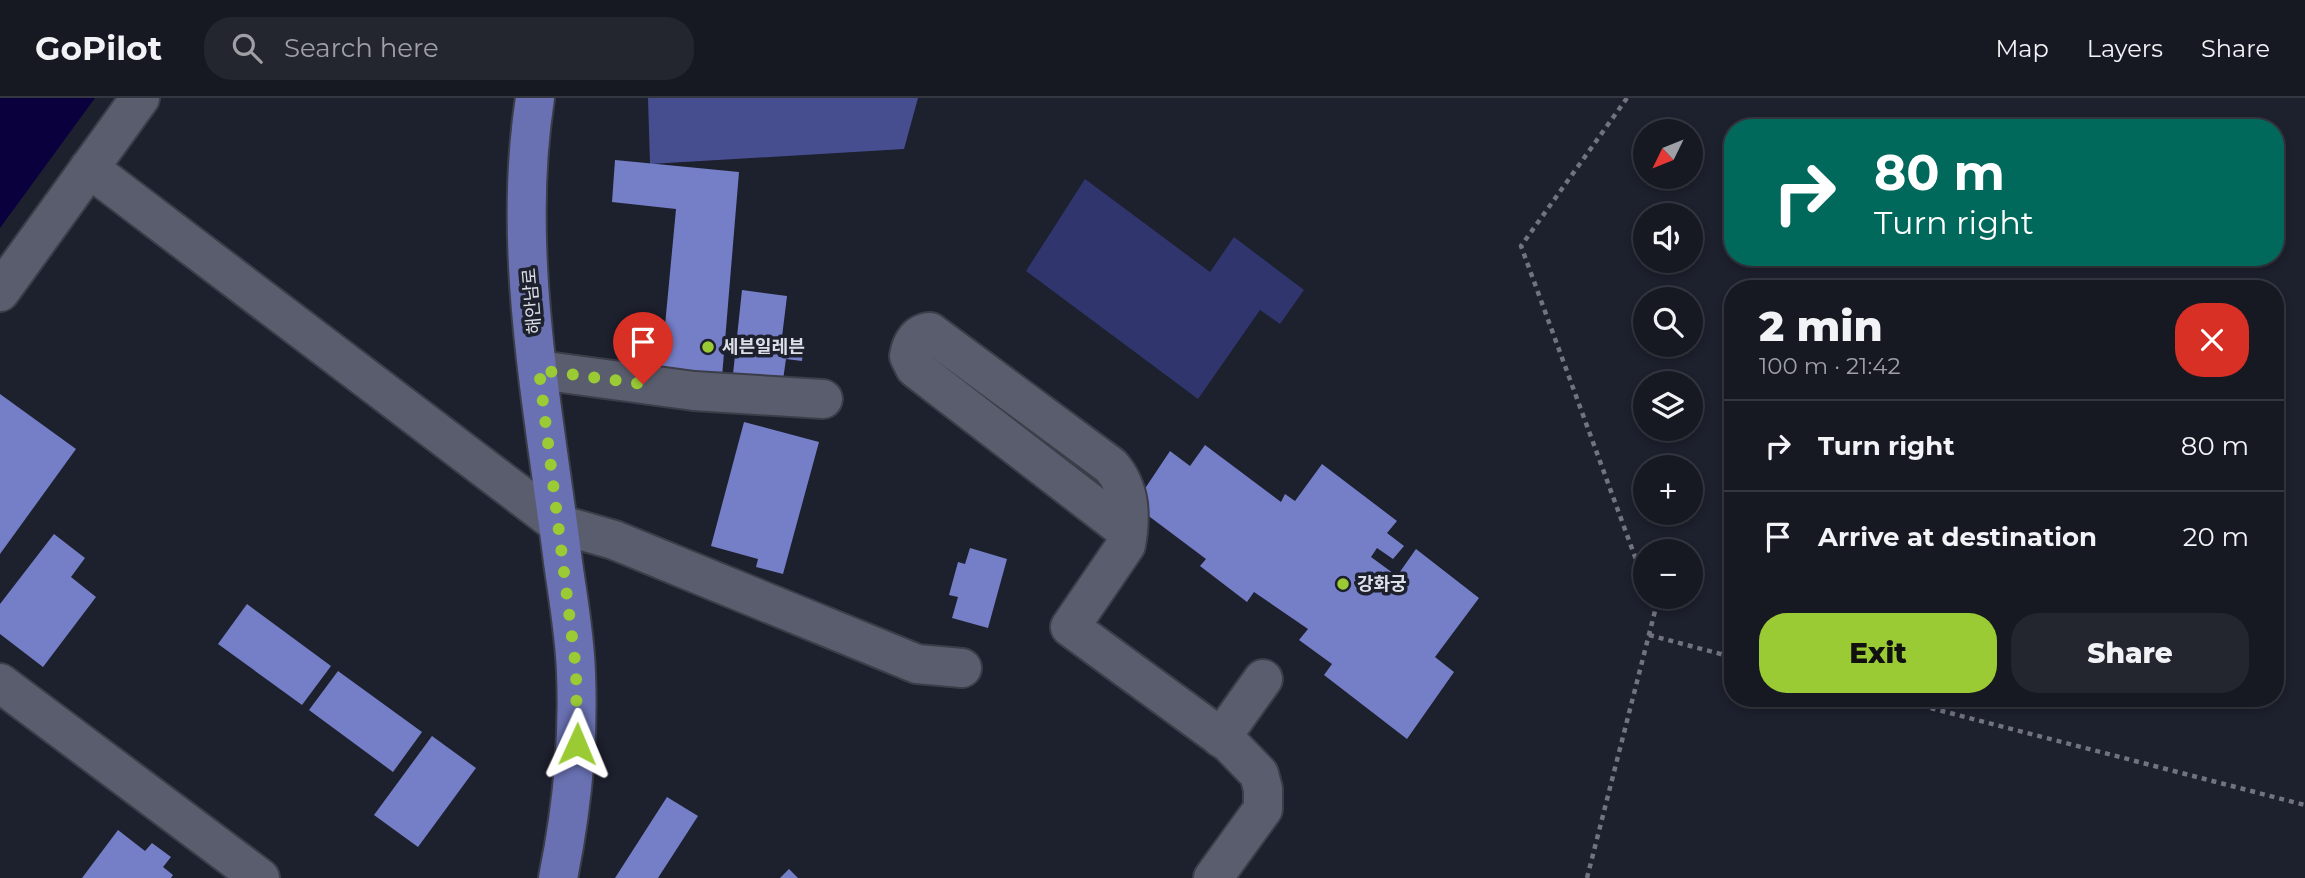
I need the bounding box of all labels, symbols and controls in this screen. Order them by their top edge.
search box [204,17,694,80]
text: GoPilot [35,28,162,68]
icon: search [228,29,266,67]
text: Search here [284,32,439,64]
text: Map [1995,34,2049,63]
text: Layers [2087,34,2163,63]
text: Share [2201,34,2270,63]
north arrow [1633,119,1703,189]
map controls [1633,119,1703,609]
text: 80 m [1874,143,2005,202]
icon: right [1759,147,1850,238]
button: sound [1633,203,1703,273]
text: Turn right [1874,203,2034,242]
street label: 해안남로 [518,267,546,335]
button: search [1633,287,1703,357]
text: 2 min [1759,300,1883,352]
button: close [2175,303,2249,377]
pin [613,312,673,384]
icon: arrive [624,323,662,361]
place label: 세븐일레븐 [722,336,805,358]
marker: 세븐일레븐 [700,339,716,355]
text: 100 m · 21:42 [1759,352,1901,380]
button: layers [1633,371,1703,441]
icon: right [1759,427,1797,465]
text: Turn right [1818,430,1954,462]
text: 80 m [2181,430,2249,462]
button: + [1633,455,1703,525]
icon: arrive [1759,518,1797,556]
text: Arrive at destination [1818,521,2097,553]
text: 20 m [2183,521,2249,553]
button: − [1633,539,1703,609]
place label: 강화궁 [1357,573,1407,595]
marker: 강화궁 [1335,576,1351,592]
button: Exit [1759,613,1997,693]
button: Share [2011,613,2249,693]
position arrow [540,707,614,781]

